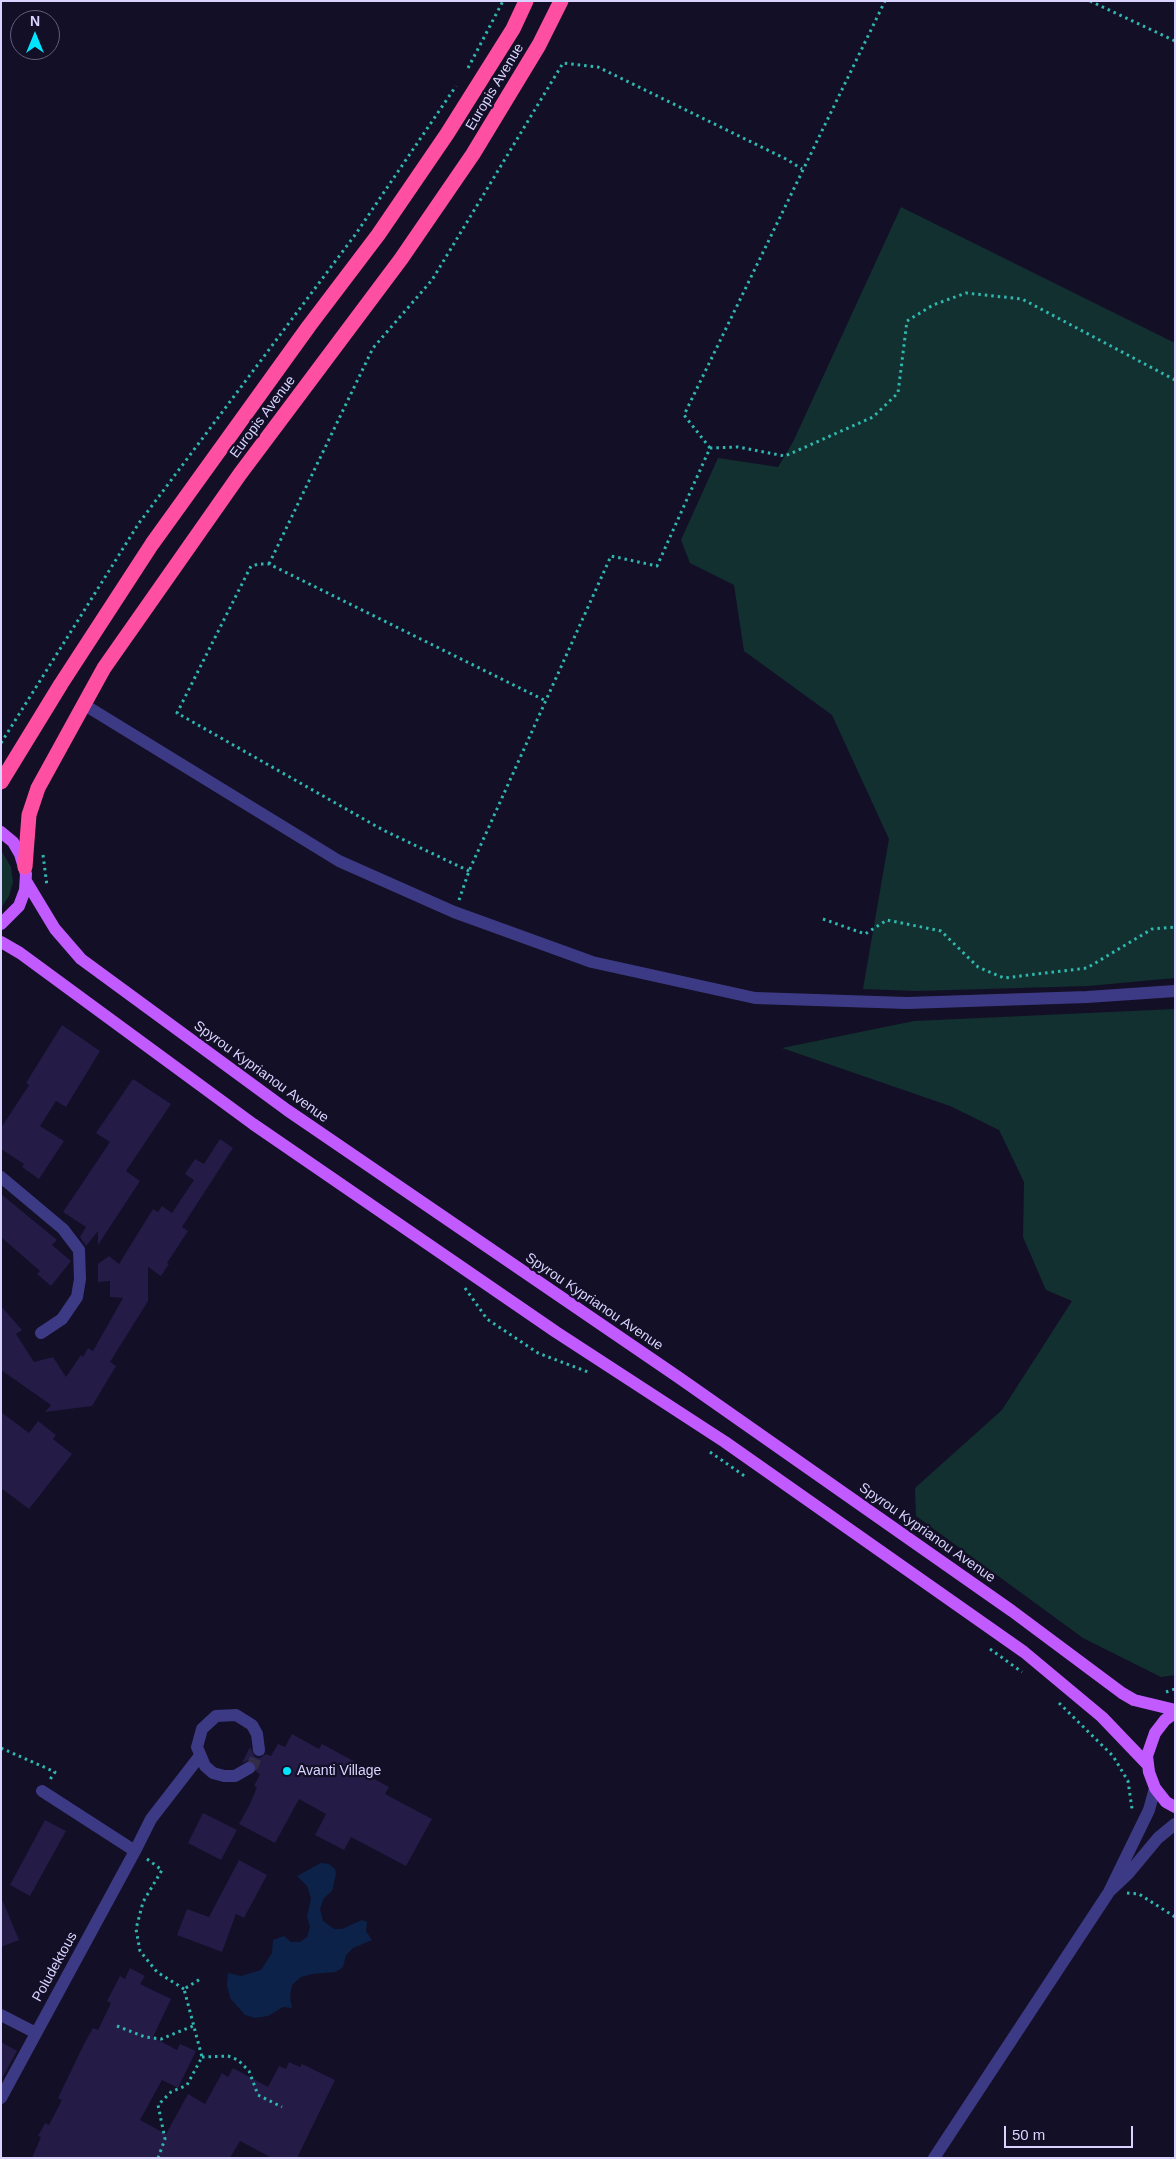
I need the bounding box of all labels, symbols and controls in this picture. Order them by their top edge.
north arrow [10,10,60,60]
text: N [30,13,40,29]
street label: Europis Avenue [462,40,528,134]
street label: Europis Avenue [227,373,299,461]
street label: Spyrou Kyprianou Avenue [190,1017,332,1127]
street label: Spyrou Kyprianou Avenue [522,1250,666,1354]
street label: Spyrou Kyprianou Avenue [856,1480,998,1586]
place label: Avanti Village [297,1763,381,1779]
marker: Avanti Village [281,1765,293,1777]
street label: Poludektous [29,1929,81,2005]
scale bar [1006,2116,1135,2148]
text: 50 m [1012,2126,1045,2143]

